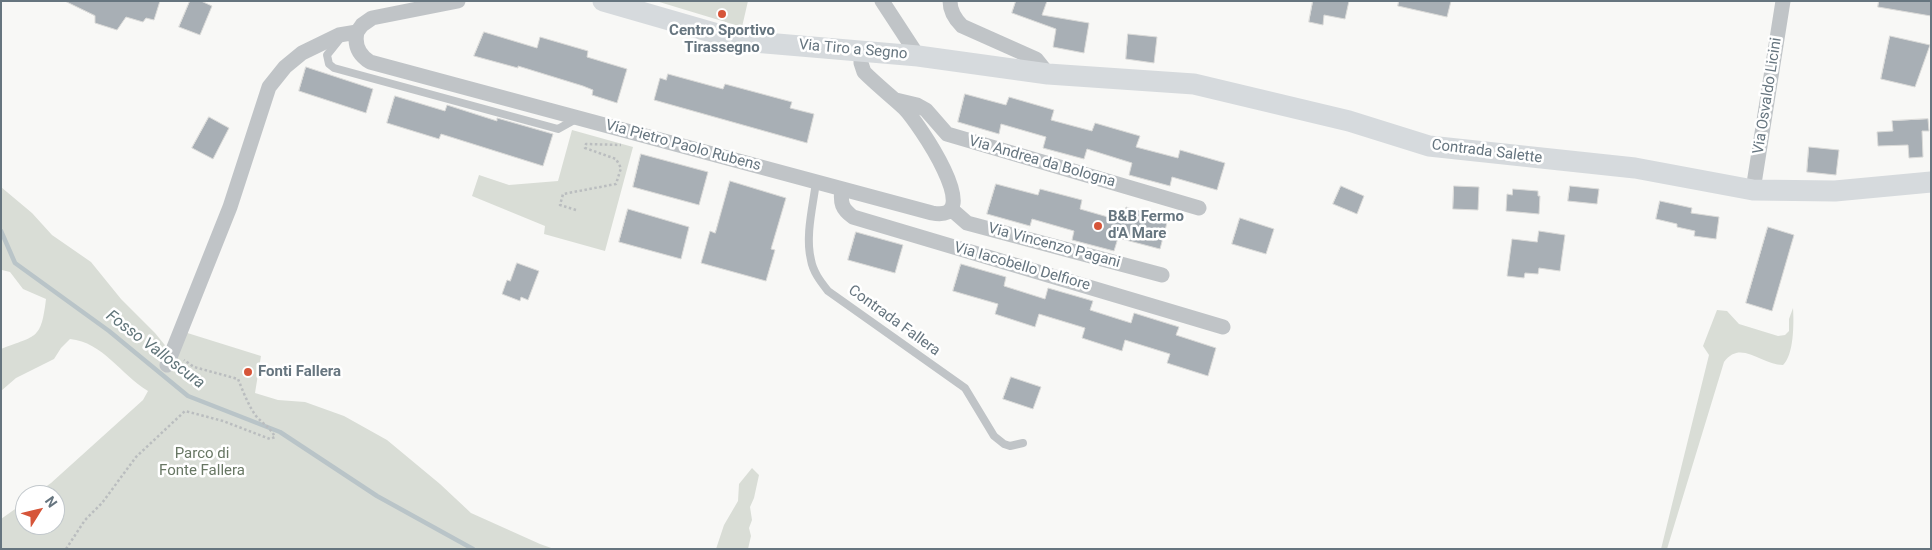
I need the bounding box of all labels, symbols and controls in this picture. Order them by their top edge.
marker: Centro Sportivo Tirassegno [716,8,728,20]
place label: Centro Sportivo Tirassegno [669,22,775,57]
street label: Via Tiro a Segno [798,36,908,64]
street label: Via Osvaldo Licini [1750,36,1786,156]
street label: Via Pietro Paolo Rubens [603,117,763,175]
street label: Via Andrea da Bologna [967,132,1117,192]
street label: Contrada Salette [1431,136,1543,168]
place label: B&B Fermo d'A Mare [1108,208,1184,243]
street label: Via Vincenzo Pagani [986,220,1122,272]
marker: B&B Fermo d'A Mare [1092,220,1104,232]
street label: Via Iacobello Delfiore [952,239,1092,295]
street label: Contrada Fallera [845,282,943,360]
water label: Fosso Valloscura [102,307,208,393]
place label: Fonti Fallera [258,363,341,381]
marker: Fonti Fallera [242,366,254,378]
park label: Parco di Fonte Fallera [159,445,245,480]
north arrow [15,485,65,535]
text: N [42,493,61,510]

